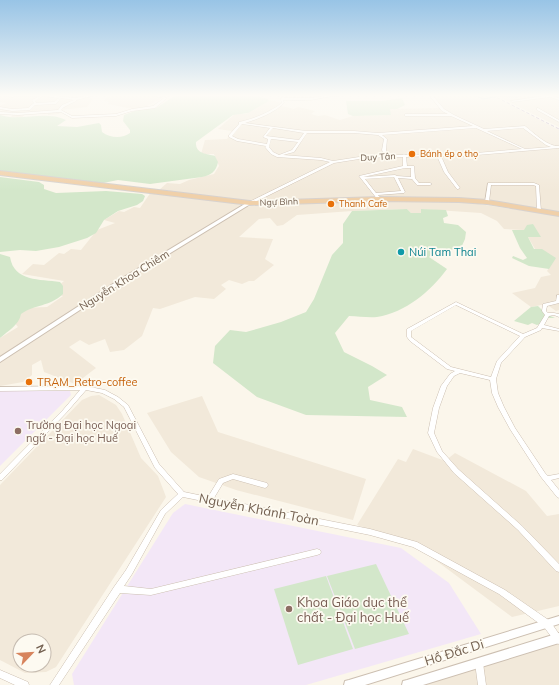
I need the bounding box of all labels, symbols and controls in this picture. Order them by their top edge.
place label: Bánh ép o thọ [420,148,478,159]
marker: Bánh ép o thọ [407,149,417,159]
street label: Duy Tân [360,150,396,164]
street label: Ngự Bình [260,195,298,208]
place label: Thanh Cafe [339,198,387,209]
marker: Thanh Cafe [326,199,336,209]
place label: Núi Tam Thai [409,245,476,259]
street label: Nguyễn Khoa Chiêm [76,247,172,313]
marker: Núi Tam Thai [396,247,406,257]
place label: TRẠM_Retro-coffee [37,375,137,389]
marker: TRẠM_Retro-coffee [24,377,34,387]
place label: Trường Đại học Ngoại ngữ - Đại học Huế [26,418,136,445]
marker: Trường Đại học Ngoại ngữ - Đại học Huế [13,426,23,436]
street label: Nguyễn Khánh Toàn [198,490,320,528]
place label: Khoa Giáo dục thể chất - Đại học Huế [297,594,410,625]
marker: Khoa Giáo dục thể chất - Đại học Huế [284,604,294,614]
north arrow [12,633,52,673]
street label: Hồ Đắc Di [423,635,485,669]
text: N [33,642,49,655]

